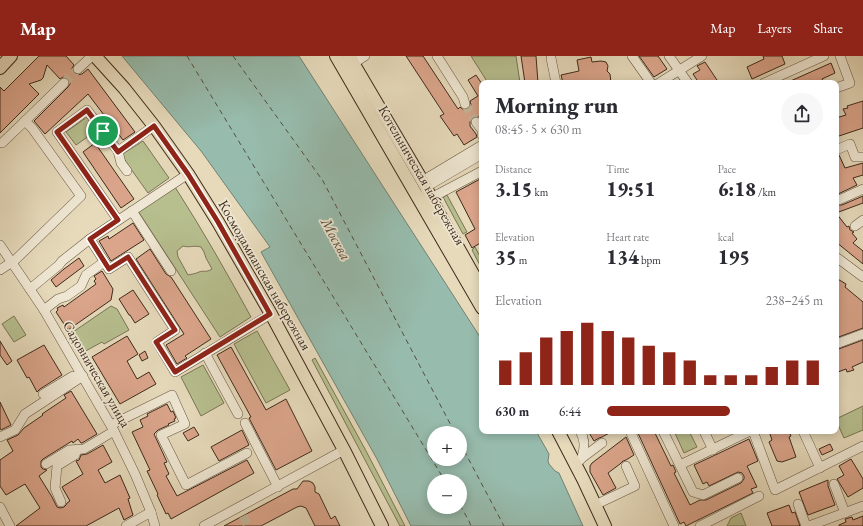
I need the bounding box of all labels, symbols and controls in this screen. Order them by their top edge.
text: Map [20,16,56,41]
text: Map [710,19,735,37]
text: Layers [757,19,792,37]
text: Share [814,19,843,37]
text: Morning run [495,91,619,120]
button: share [781,93,823,135]
street label: Котельническая набережная [375,102,469,248]
pin [86,114,120,148]
icon: arrive [92,120,114,142]
text: 08:45 · 5 × 630 m [495,121,582,138]
text: Distance [495,162,532,176]
text: Time [606,162,629,176]
text: Pace [718,162,736,176]
text: 3.15 [495,176,532,202]
text: 19:51 [606,176,655,202]
text: 6:18 [718,176,756,202]
text: km [532,185,548,199]
text: /km [756,185,776,199]
street label: Космодамианская набережная [215,197,315,353]
water label: Москва [317,213,356,263]
text: Elevation [495,230,535,244]
text: Heart rate [606,230,649,244]
text: kcal [718,230,734,244]
text: 35 [495,244,517,270]
text: 134 [606,244,639,270]
text: 195 [718,244,750,270]
text: m [517,253,527,267]
text: bpm [639,253,661,267]
text: Elevation [495,292,542,309]
text: 238–245 m [766,292,823,309]
street label: Садовническая улица [59,317,135,431]
text: 630 m [495,403,529,420]
text: 6:44 [559,403,581,420]
map controls [427,426,467,514]
button: + [427,426,467,466]
button: − [427,474,467,514]

